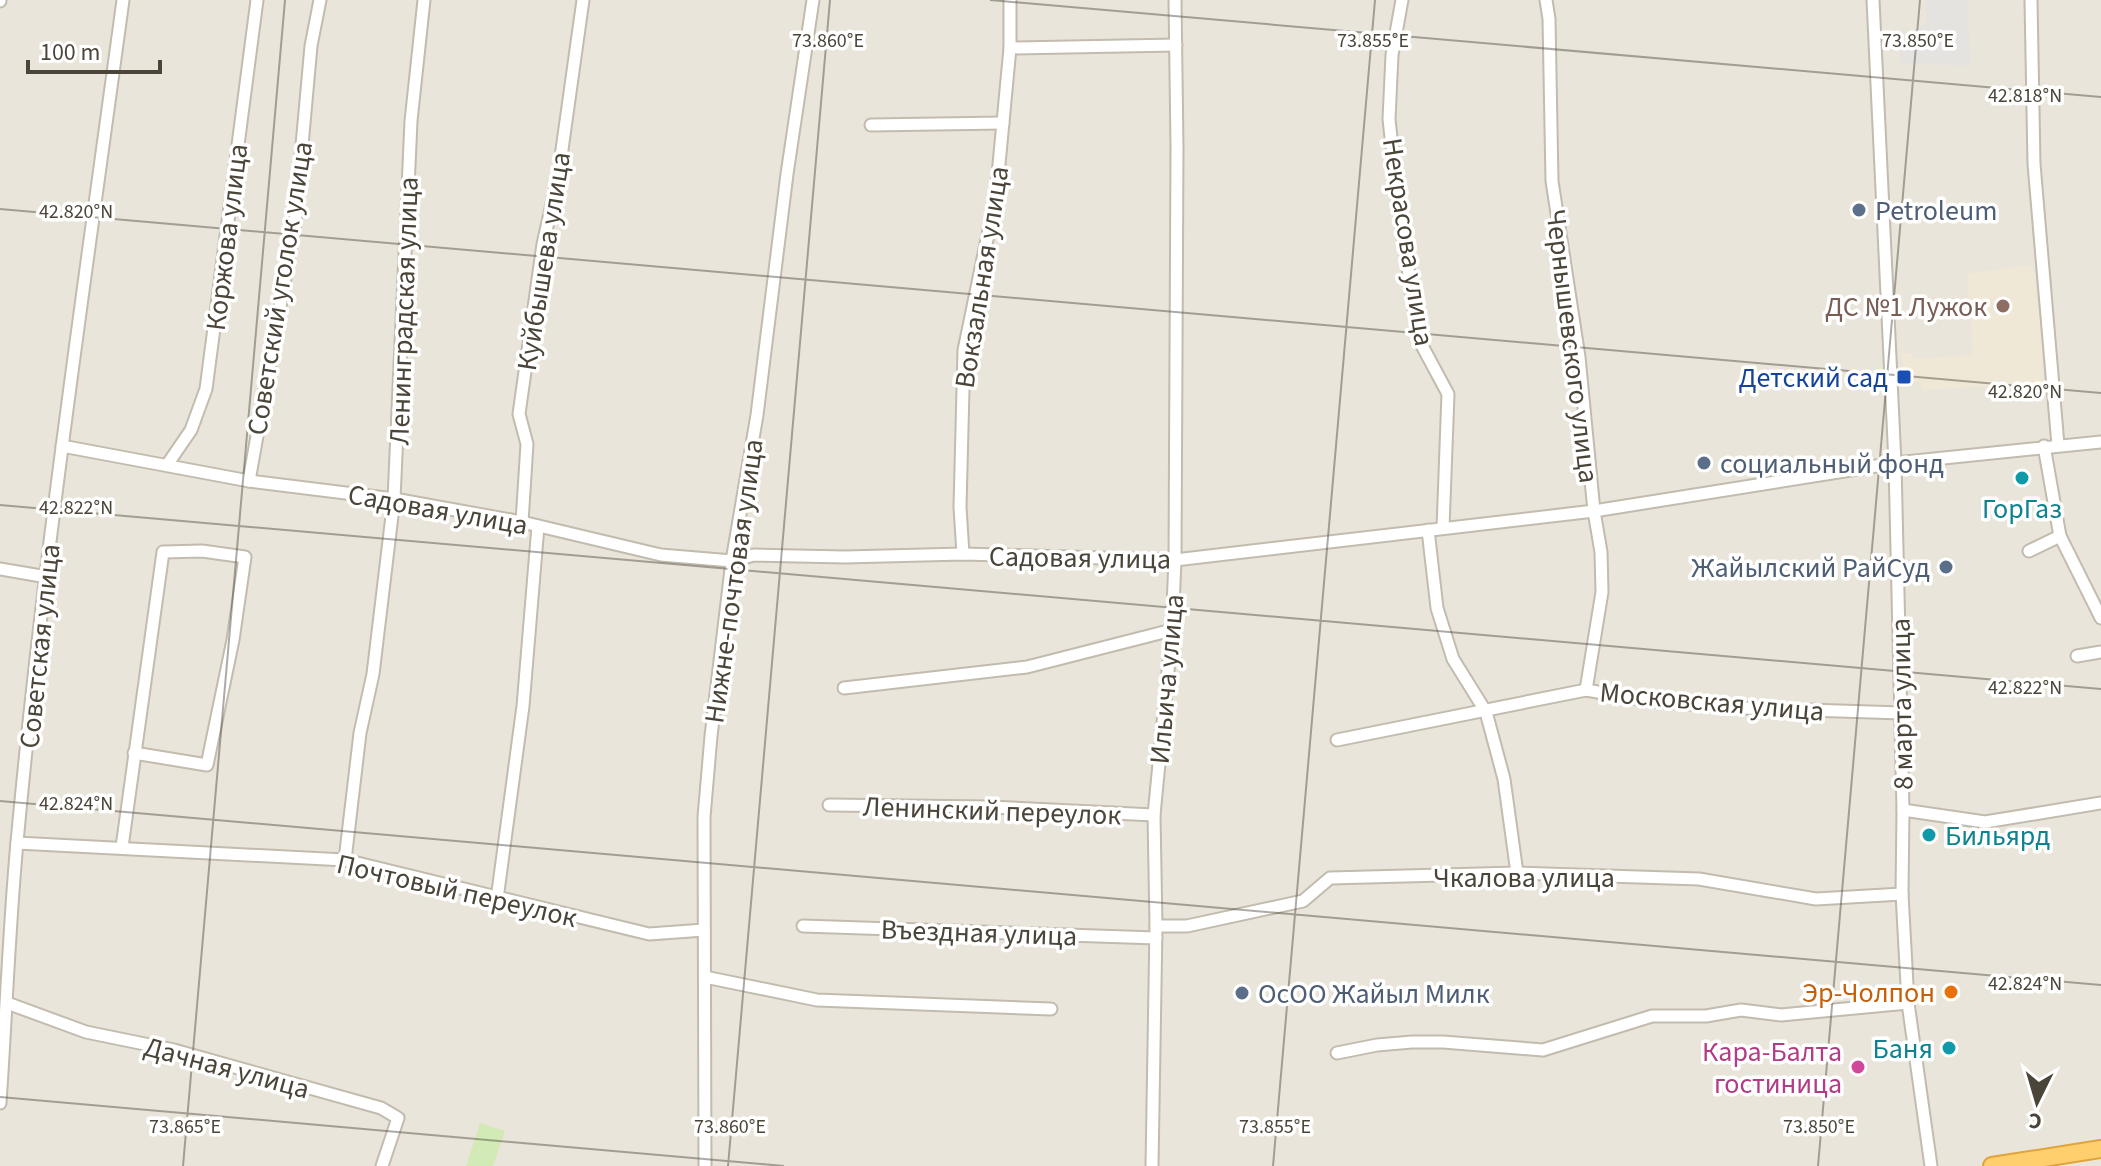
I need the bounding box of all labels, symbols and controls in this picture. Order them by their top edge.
scale bar [28,24,160,74]
text: 73.860°E [792,27,864,55]
text: 73.855°E [1337,27,1409,55]
text: 73.850°E [1882,27,1954,55]
text: 100 m [40,35,100,70]
text: 42.818°N [1988,82,2062,110]
street label: Некрасова улица [1372,135,1444,349]
street label: Советский уголок улица [237,138,323,438]
street label: Коржова улица [196,141,258,333]
street label: Куйбышева улица [507,149,581,373]
street label: Вокзальная улица [945,163,1019,391]
street label: Ленинградская улица [379,176,429,446]
place label: Petroleum [1875,191,1997,231]
text: 42.820°N [39,198,113,226]
marker: Petroleum [1850,201,1868,219]
street label: Чернышевского улица [1535,207,1609,485]
place label: ДС №1 Лужок [1825,287,1987,327]
marker: ДС №1 Лужок [1994,297,2012,315]
place label: Детский сад [1738,358,1888,398]
marker: Детский сад [1895,368,1913,386]
text: 42.820°N [1988,378,2062,406]
street label: Нижне-почтовая улица [694,437,774,726]
place label: социальный фонд [1720,444,1944,484]
marker: социальный фонд [1695,454,1713,472]
marker: ГорГаз [2013,469,2031,487]
street label: Садовая улица [345,474,531,545]
place label: ГорГаз [1982,489,2062,529]
text: 42.822°N [39,494,113,522]
street label: Садовая улица [989,536,1171,580]
street label: Советская улица [9,542,71,750]
place label: Жайылский РайСуд [1691,548,1930,588]
marker: Жайылский РайСуд [1937,558,1955,576]
street label: Ильича улица [1140,593,1194,766]
street label: 8 марта улица [1881,618,1923,790]
street label: Московская улица [1598,672,1826,732]
text: 42.822°N [1988,674,2062,702]
street label: Ленинский переулок [862,787,1122,836]
text: 42.824°N [39,790,113,818]
place label: Бильярд [1945,816,2050,856]
marker: Бильярд [1920,826,1938,844]
street label: Почтовый переулок [333,844,581,938]
street label: Чкалова улица [1433,858,1615,898]
street label: Въездная улица [880,910,1078,956]
text: 42.824°N [1988,970,2062,998]
place label: Эр-Чолпон [1802,973,1935,1013]
place label: ОсОО Жайыл Милк [1258,974,1490,1014]
marker: Эр-Чолпон [1942,983,1960,1001]
marker: ОсОО Жайыл Милк [1233,984,1251,1002]
street label: Дачная улица [140,1027,314,1109]
place label: Баня [1872,1029,1933,1069]
place label: Кара-Балта гостиница [1702,1032,1842,1104]
marker: Баня [1940,1039,1958,1057]
marker: Кара-Балта гостиница [1849,1058,1867,1076]
north arrow [1997,1062,2077,1142]
text: С [2027,1104,2043,1137]
text: 73.865°E [149,1113,221,1141]
text: 73.860°E [694,1113,766,1141]
text: 73.855°E [1239,1113,1311,1141]
text: 73.850°E [1783,1113,1855,1141]

